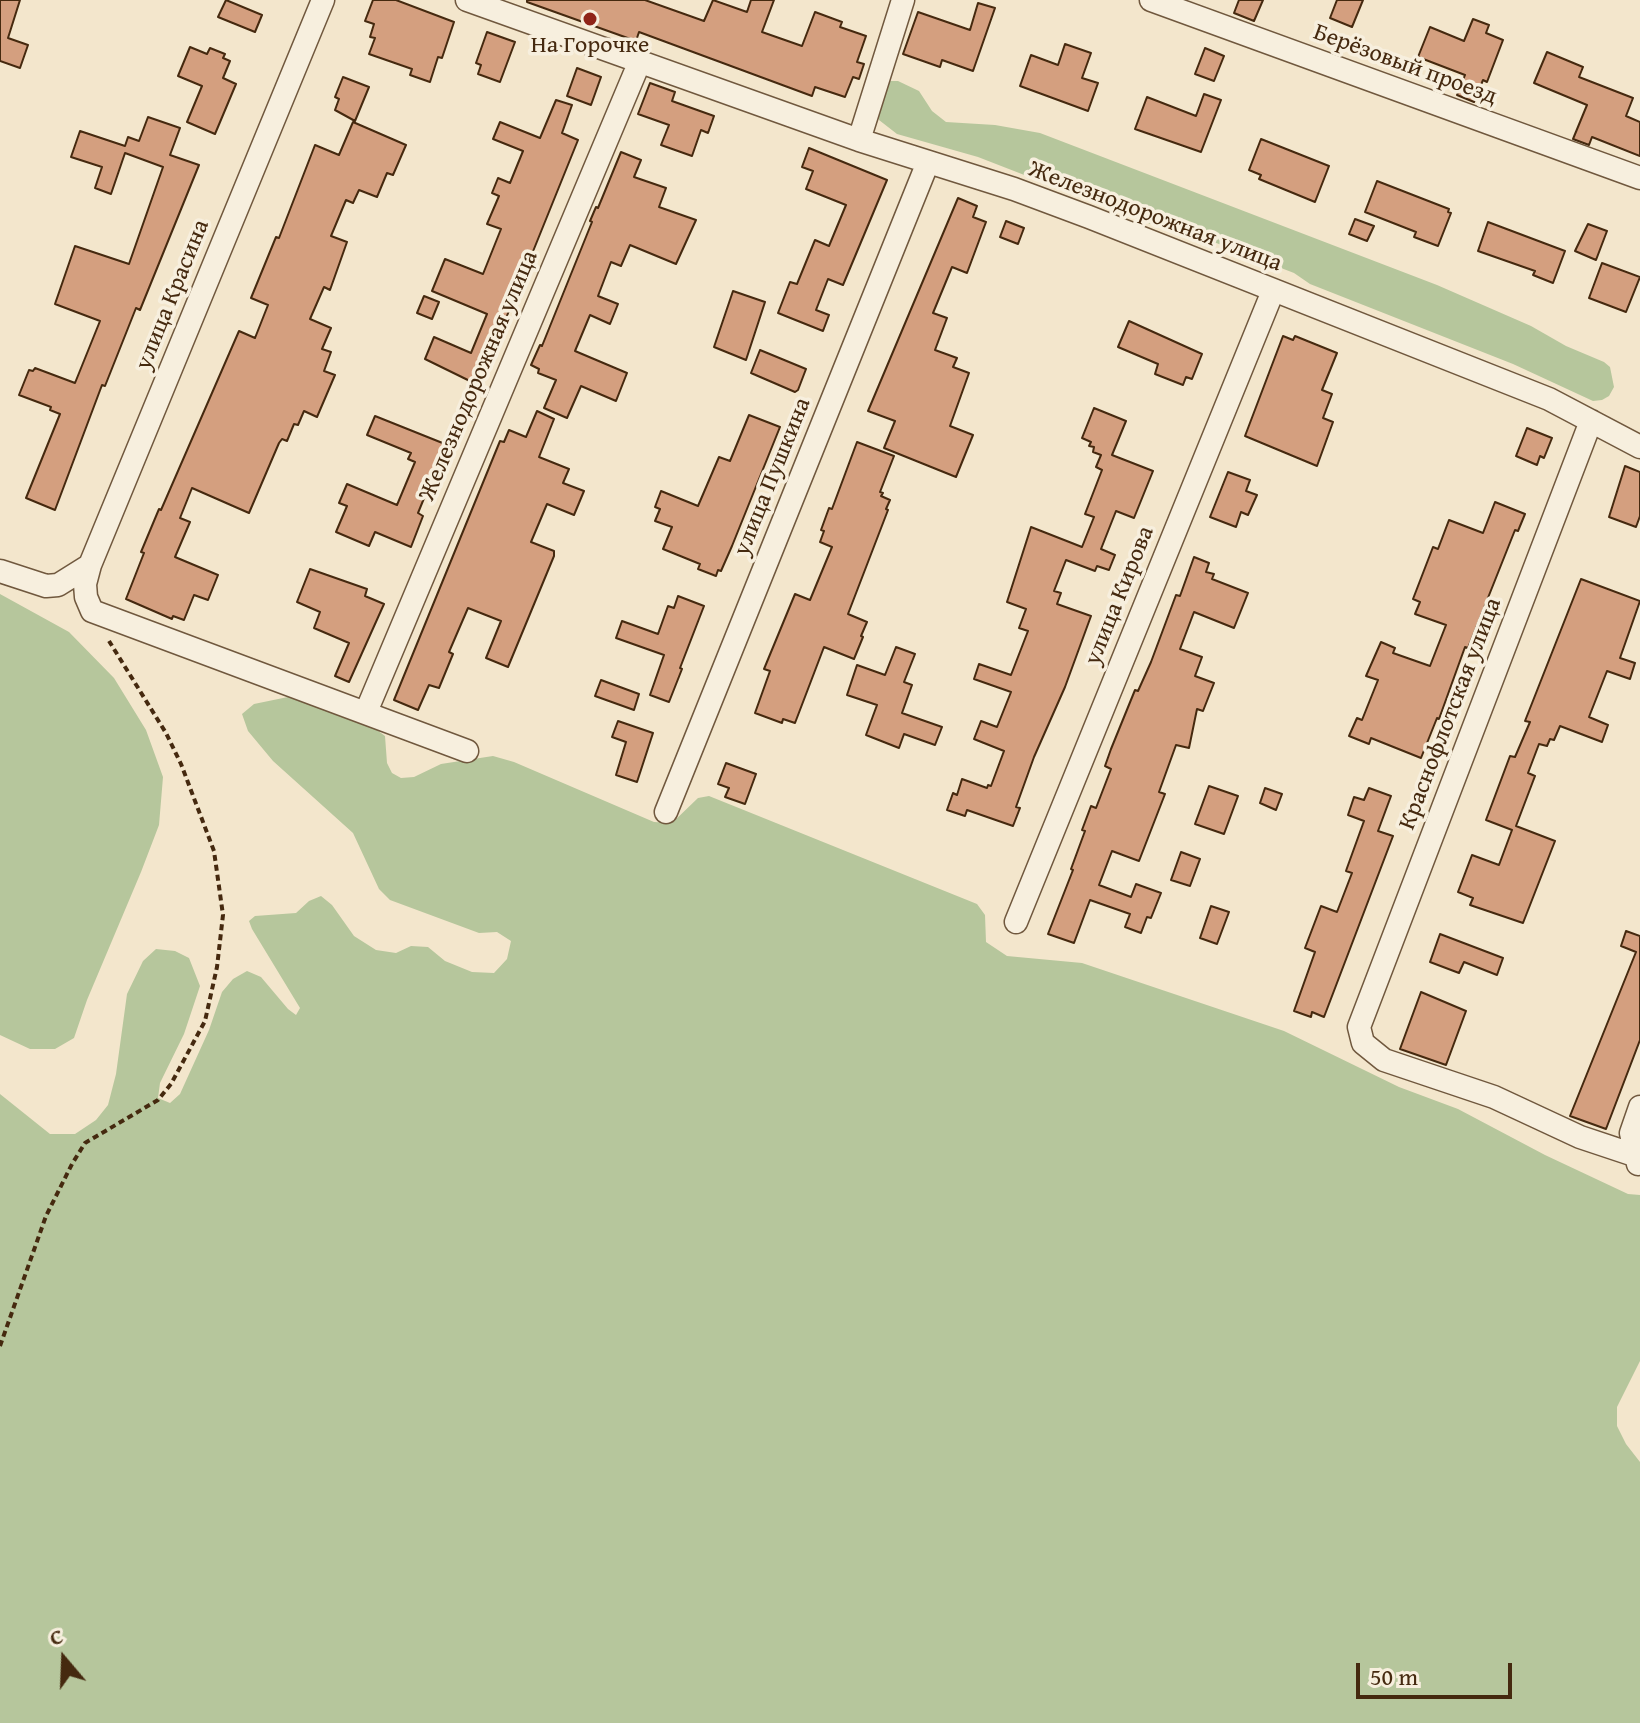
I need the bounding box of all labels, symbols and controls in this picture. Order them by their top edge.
marker: На Горочке [581,10,599,28]
street label: Берёзовый проезд [1309,18,1501,112]
place label: На Горочке [531,32,649,60]
street label: Железнодорожная улица [1024,155,1286,279]
street label: улица Красина [130,216,216,374]
street label: Железнодорожная улица [413,246,545,506]
street label: улица Пушкина [728,394,818,560]
street label: улица Кирова [1079,522,1161,670]
street label: Краснофлотская улица [1393,594,1509,834]
north arrow [24,1619,104,1699]
text: С [45,1619,67,1653]
scale bar [1360,1647,1516,1697]
text: 50 m [1370,1659,1418,1694]

